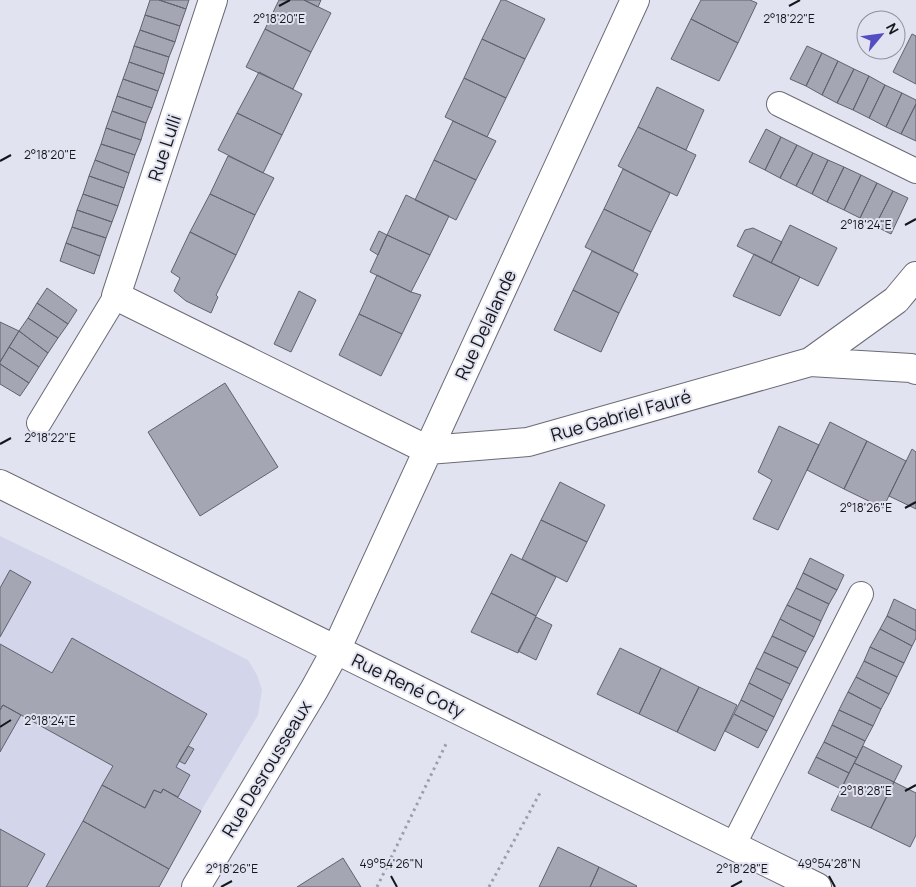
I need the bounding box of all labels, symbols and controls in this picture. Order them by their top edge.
text: 2°18'20"E [253,10,305,27]
text: 2°18'22"E [763,10,815,27]
north arrow [856,10,906,60]
text: N [882,19,904,37]
street label: Rue Lulli [142,111,186,184]
text: 2°18'20"E [24,146,76,163]
text: 2°18'24"E [840,216,892,233]
street label: Rue Delalande [449,266,521,384]
street label: Rue Gabriel Fauré [548,384,694,447]
text: 2°18'22"E [24,429,76,446]
text: 2°18'26"E [840,499,892,516]
street label: Rue René Coty [348,647,469,723]
street label: Rue Desrousseaux [216,695,317,841]
text: 2°18'24"E [24,712,76,729]
text: 2°18'28"E [840,782,892,799]
text: 49°54'26"N [359,855,423,872]
text: 49°54'28"N [798,855,860,872]
text: 2°18'26"E [206,860,258,877]
text: 2°18'28"E [716,860,768,877]

